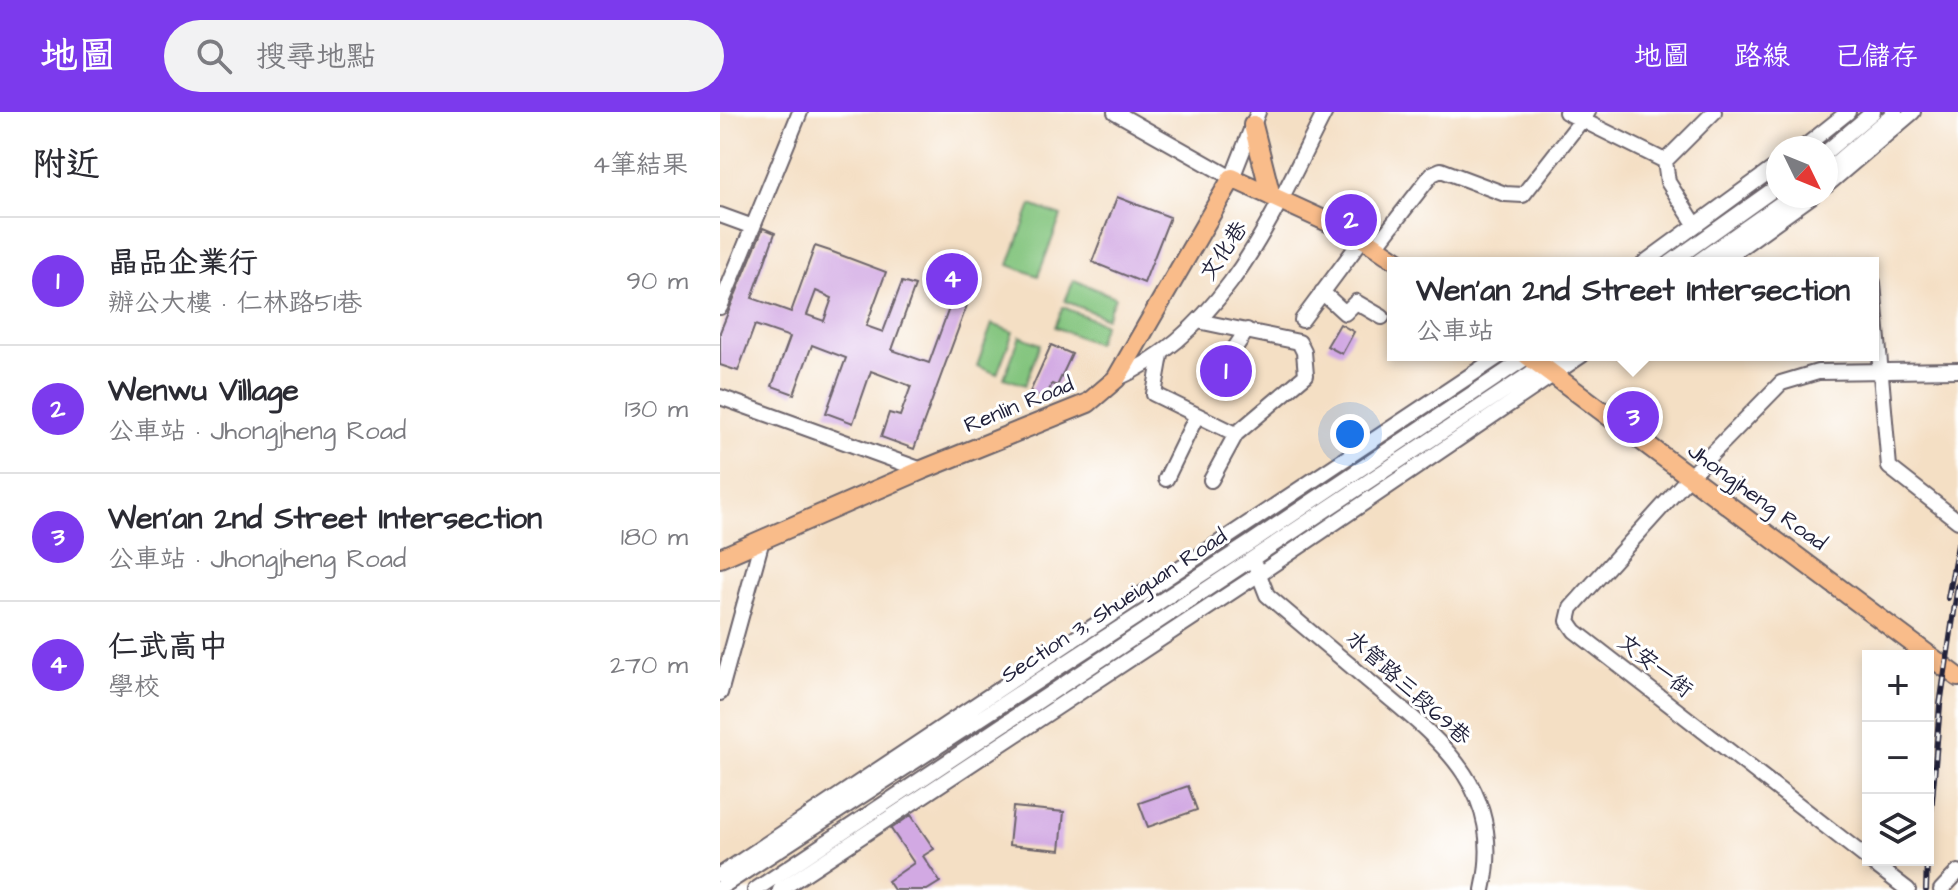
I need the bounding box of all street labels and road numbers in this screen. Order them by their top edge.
street label: 文化巷 [1193,215,1255,287]
street label: Renlin Road [960,369,1078,441]
street label: Jhongjheng Road [1680,436,1833,559]
street label: Section 3, Shueiguan Road [995,521,1234,692]
street label: 水管路三段69巷 [1339,624,1477,752]
street label: 文安一街 [1611,627,1699,705]

